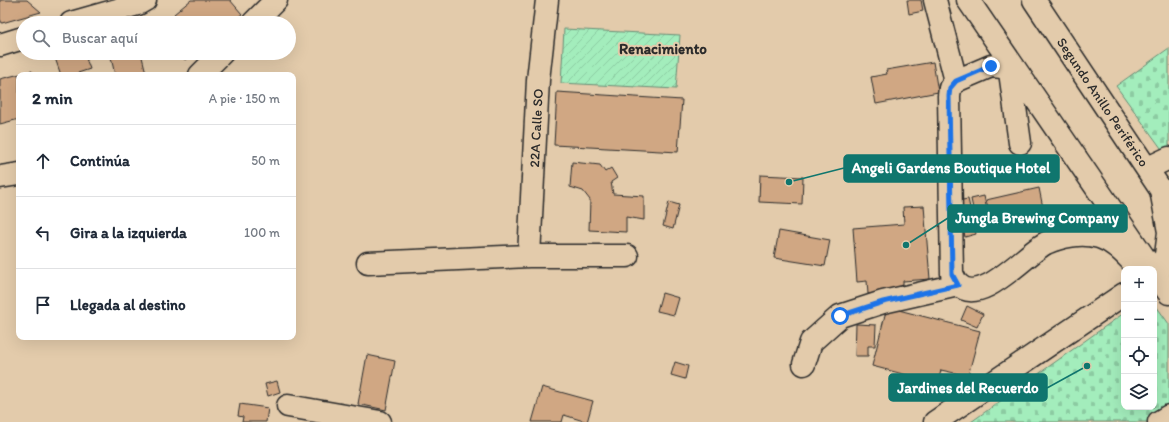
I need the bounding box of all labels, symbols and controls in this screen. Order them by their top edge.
search box [16,16,296,60]
icon: search [30,27,52,49]
text: Buscar aquí [62,29,138,47]
street label: Segundo Anillo Periférico [1053,35,1152,170]
district label: Renacimiento [619,40,707,58]
route end [982,57,1000,75]
text: 2 min [32,88,72,108]
street label: 22A Calle SO [526,88,547,168]
text: A pie · 150 m [209,91,280,106]
icon: ahead [32,150,54,172]
text: Continúa [70,152,130,170]
text: 50 m [251,153,280,168]
callout: Angeli Gardens Boutique Hotel [844,155,1059,182]
text: Angeli Gardens Boutique Hotel [851,159,1051,178]
callout: Jungla Brewing Company [948,205,1127,232]
text: Jungla Brewing Company [954,209,1120,228]
icon: left [32,222,54,244]
text: Gira a la izquierda [70,224,187,242]
text: 100 m [244,225,280,240]
map controls [1121,266,1157,410]
button: + [1121,266,1157,302]
icon: arrive [32,294,54,316]
text: Llegada al destino [70,296,186,314]
button: − [1121,302,1157,338]
route start [831,307,849,325]
button: locate [1121,338,1157,374]
callout: Jardines del Recuerdo [889,374,1047,401]
button: layers [1121,374,1157,410]
text: Jardines del Recuerdo [896,379,1039,397]

